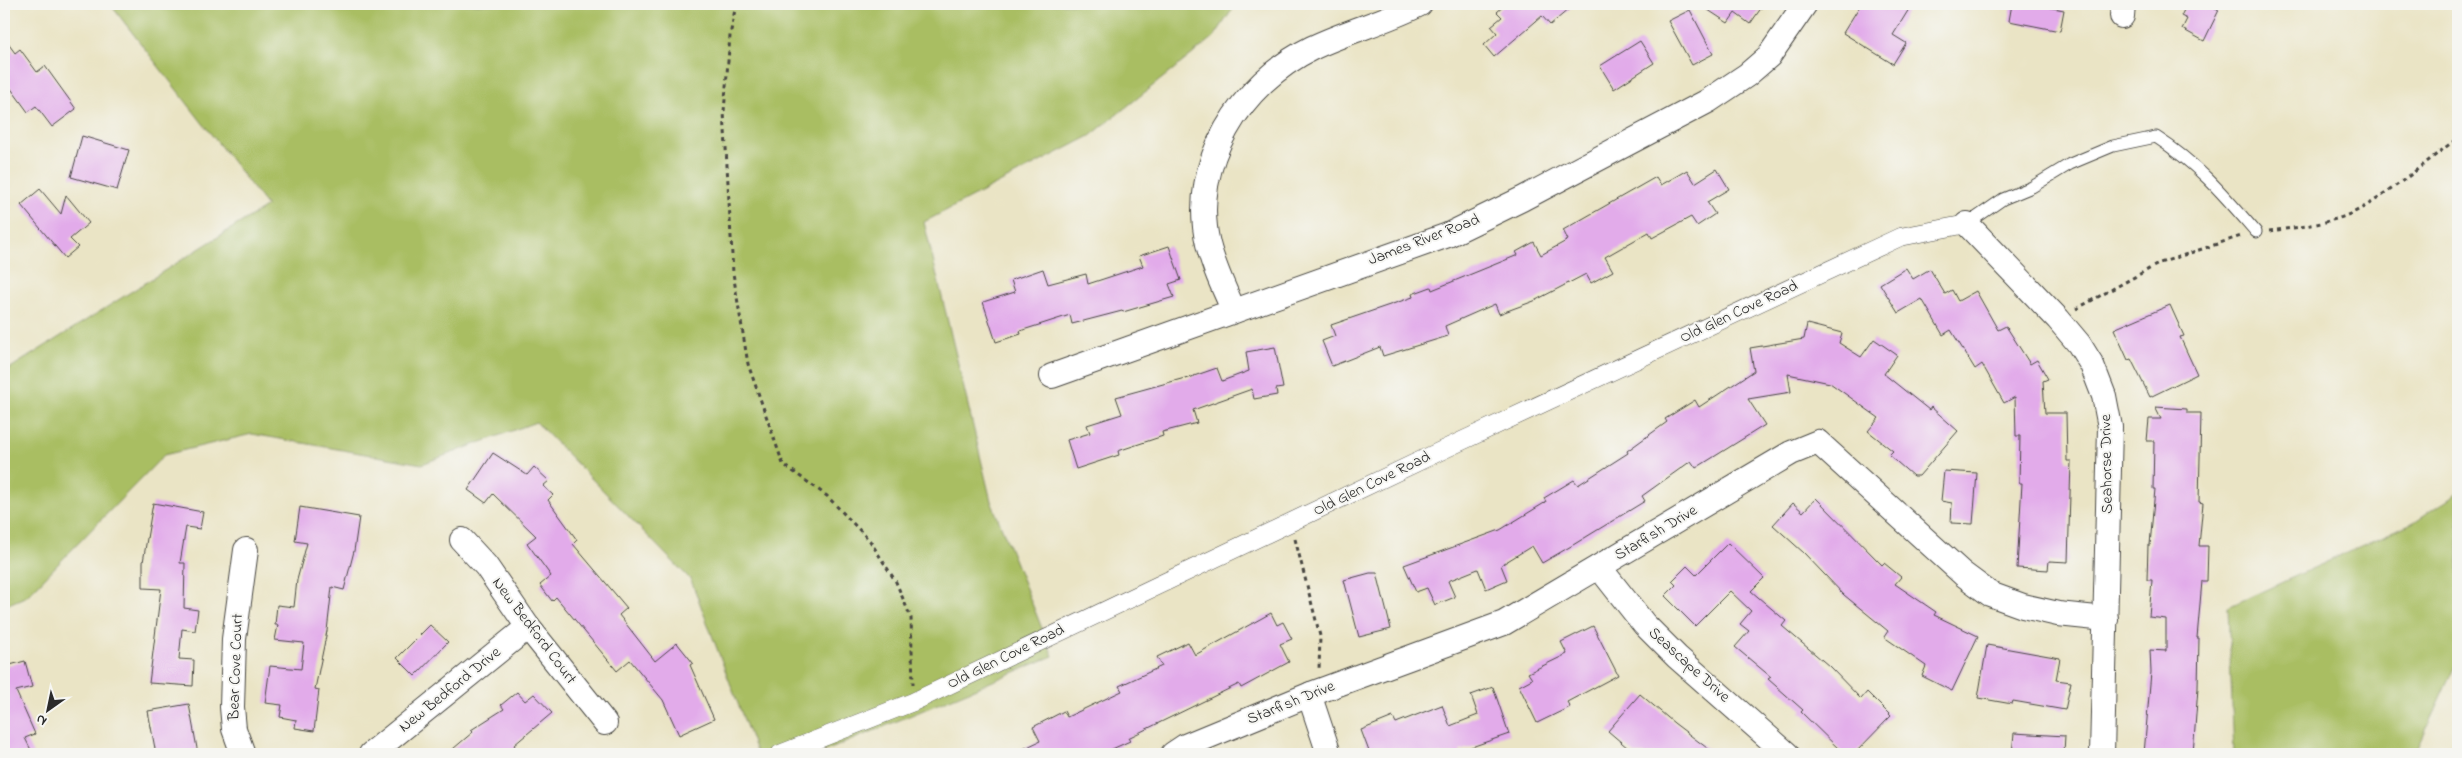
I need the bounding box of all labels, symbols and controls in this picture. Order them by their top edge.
street label: James River Road [1365,208,1483,272]
street label: Old Glen Cove Road [1676,274,1802,350]
street label: Seahorse Drive [2094,413,2120,514]
street label: Old Glen Cove Road [1309,445,1435,523]
street label: Starfish Drive [1610,498,1703,567]
street label: New Bedford Court [486,572,583,690]
street label: Bear Cove Court [222,612,250,722]
street label: Old Glen Cove Road [943,618,1069,696]
street label: Seascape Drive [1643,622,1736,709]
street label: New Bedford Drive [394,641,507,739]
street label: Starfish Drive [1244,674,1339,731]
north arrow [22,686,72,736]
text: N [32,708,51,731]

